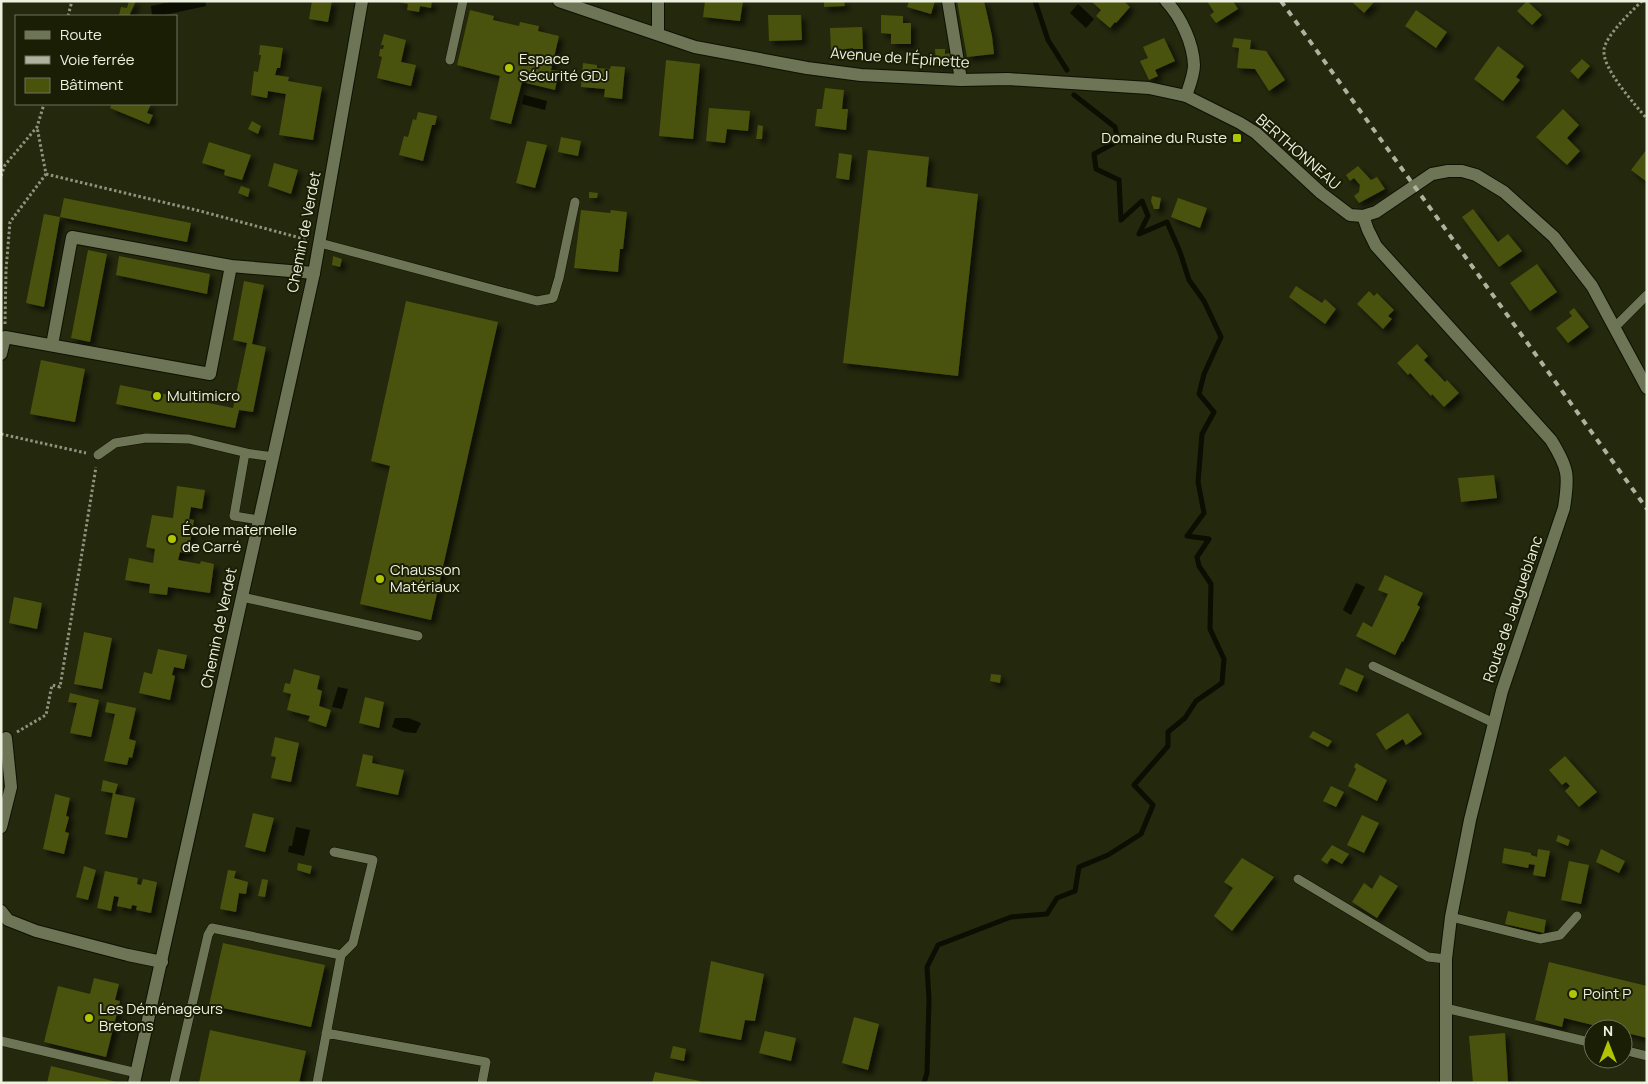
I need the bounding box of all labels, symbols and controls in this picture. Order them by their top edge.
legend [15,15,178,105]
text: Route [60,24,102,45]
street label: Avenue de l'Épinette [830,42,971,73]
place label: Espace Sécurité GDJ [519,48,609,86]
text: Voie ferrée [60,49,135,70]
marker: Espace Sécurité GDJ [503,62,515,74]
text: Bâtiment [60,74,123,95]
street label: BERTHONNEAU [1251,109,1345,194]
place label: Domaine du Ruste [1101,127,1227,148]
marker: Domaine du Ruste [1231,132,1243,144]
street label: Chemin de Verdet [281,170,326,294]
place label: Multimicro [167,385,240,406]
marker: Multimicro [151,390,163,402]
place label: École maternelle de Carré [182,519,297,557]
marker: École maternelle de Carré [166,533,178,545]
street label: Route de Jaugueblanc [1478,533,1548,685]
place label: Chausson Matériaux [390,559,461,597]
street label: Chemin de Verdet [195,566,242,690]
marker: Chausson Matériaux [374,573,386,585]
place label: Point P [1583,983,1631,1004]
marker: Point P [1567,988,1579,1000]
place label: Les Déménageurs Bretons [99,998,223,1036]
marker: Les Déménageurs Bretons [83,1012,95,1024]
north arrow [1583,1019,1633,1069]
text: N [1603,1021,1613,1040]

